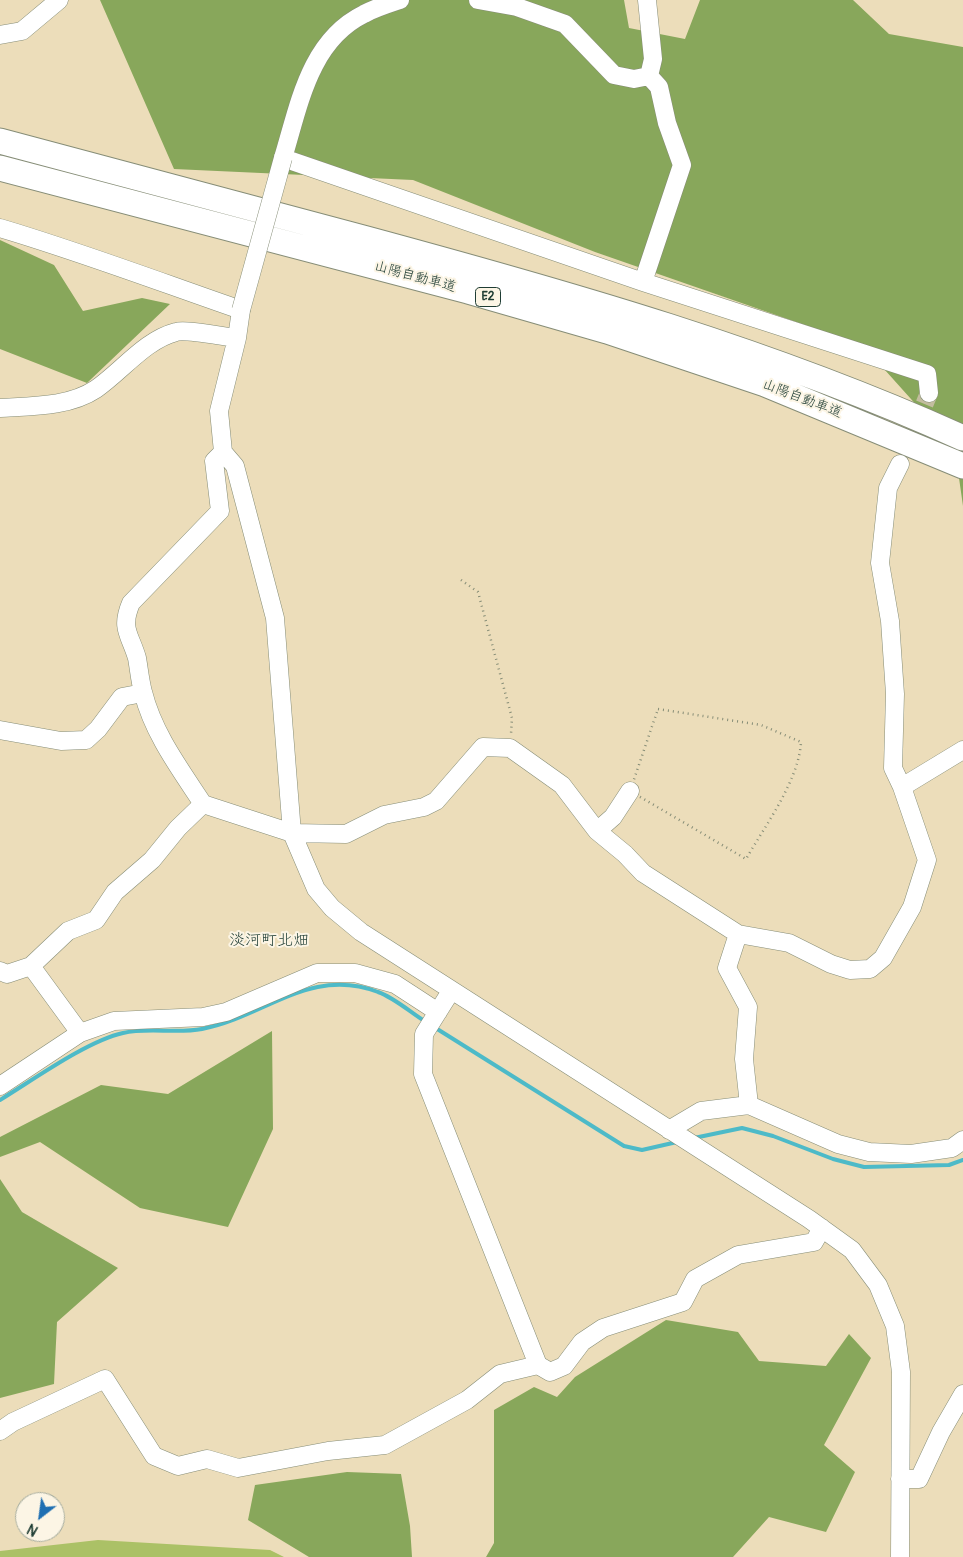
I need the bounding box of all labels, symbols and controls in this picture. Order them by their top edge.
street label: 山陽自動車道 [372,258,458,296]
road number: E2 [476,288,500,306]
street label: 山陽自動車道 [760,376,844,422]
district label: 淡河町北畑 [229,931,309,951]
north arrow [15,1492,65,1542]
text: N [24,1520,41,1539]

